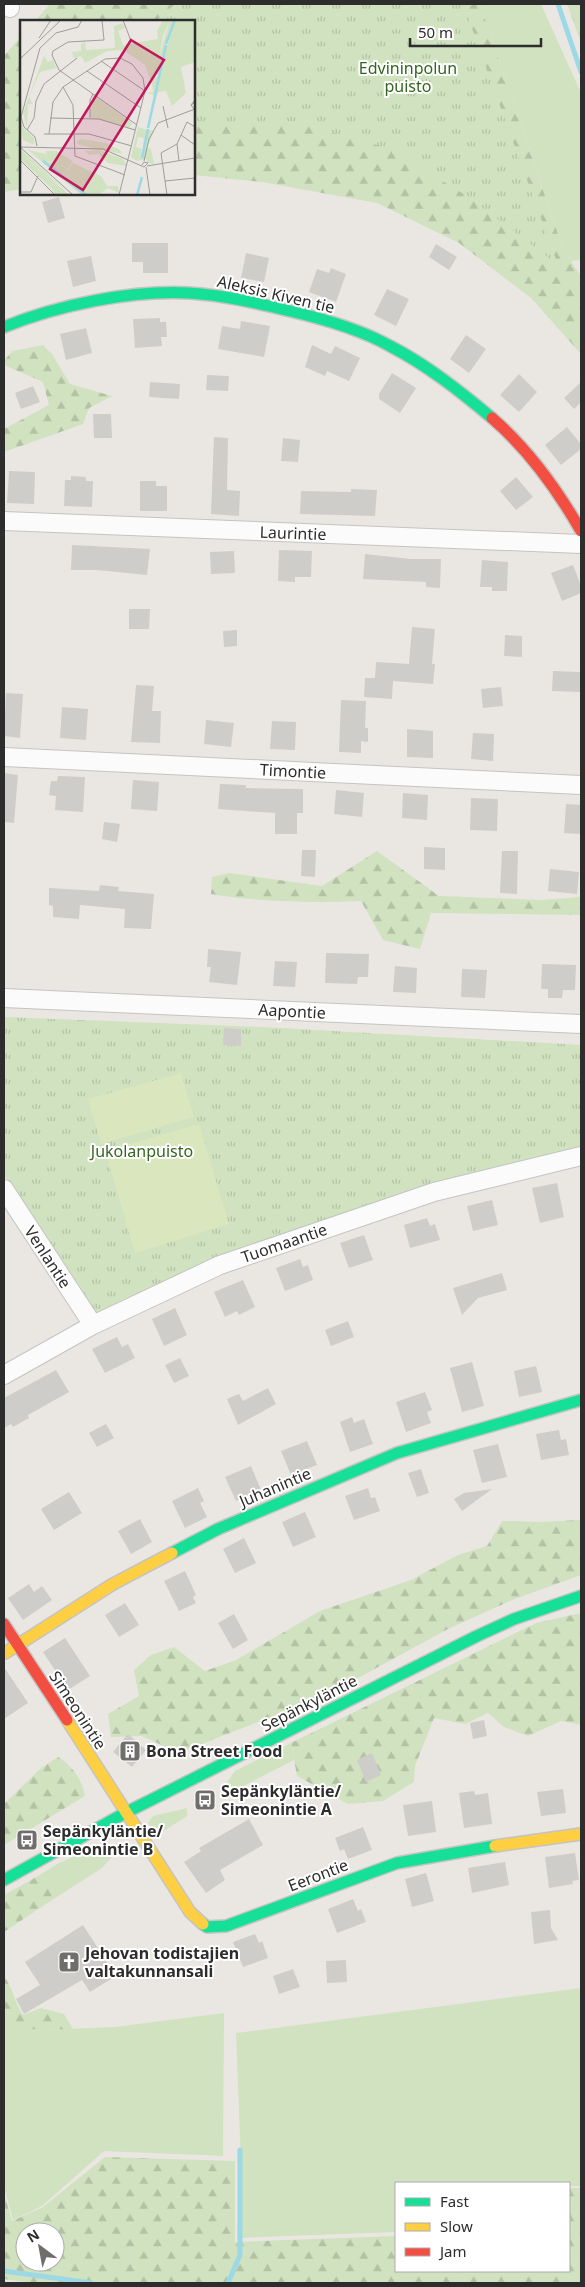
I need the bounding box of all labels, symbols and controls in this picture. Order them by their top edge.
scale bar [410,15,541,47]
inset map [20,20,195,195]
text: 50 m [418,22,453,42]
park label: Edvininpolun puisto [359,57,457,97]
street label: Aleksis Kiven tie [215,270,337,318]
street label: Laurintie [259,521,327,545]
street label: Timontie [259,758,327,784]
street label: Aapontie [258,998,326,1024]
park label: Jukolanpuisto [89,1140,193,1162]
street label: Tuomaantie [238,1218,330,1268]
street label: Venlantie [20,1222,76,1292]
street label: Juhanintie [234,1462,314,1513]
street label: Simeonintie [44,1667,112,1753]
street label: Sepänkyläntie [257,1669,361,1737]
building icon: Bona Street Food [118,1739,142,1763]
place label: Bona Street Food [146,1740,282,1762]
place label: Sepänkyläntie/ Simeonintie A [221,1780,342,1820]
bus stop icon: Sepänkyläntie/ Simeonintie A [193,1788,217,1812]
place label: Sepänkyläntie/ Simeonintie B [43,1820,164,1860]
bus stop icon: Sepänkyläntie/ Simeonintie B [15,1828,39,1852]
street label: Eerontie [285,1853,351,1897]
place label: Jehovan todistajien valtakunnansali [83,1942,239,1982]
church icon: Jehovan todistajien valtakunnansali [57,1950,81,1974]
legend [395,2182,570,2272]
text: Fast [440,2191,469,2211]
text: Slow [440,2216,473,2236]
north arrow [15,2222,65,2272]
text: N [23,2224,43,2247]
text: Jam [438,2241,467,2261]

